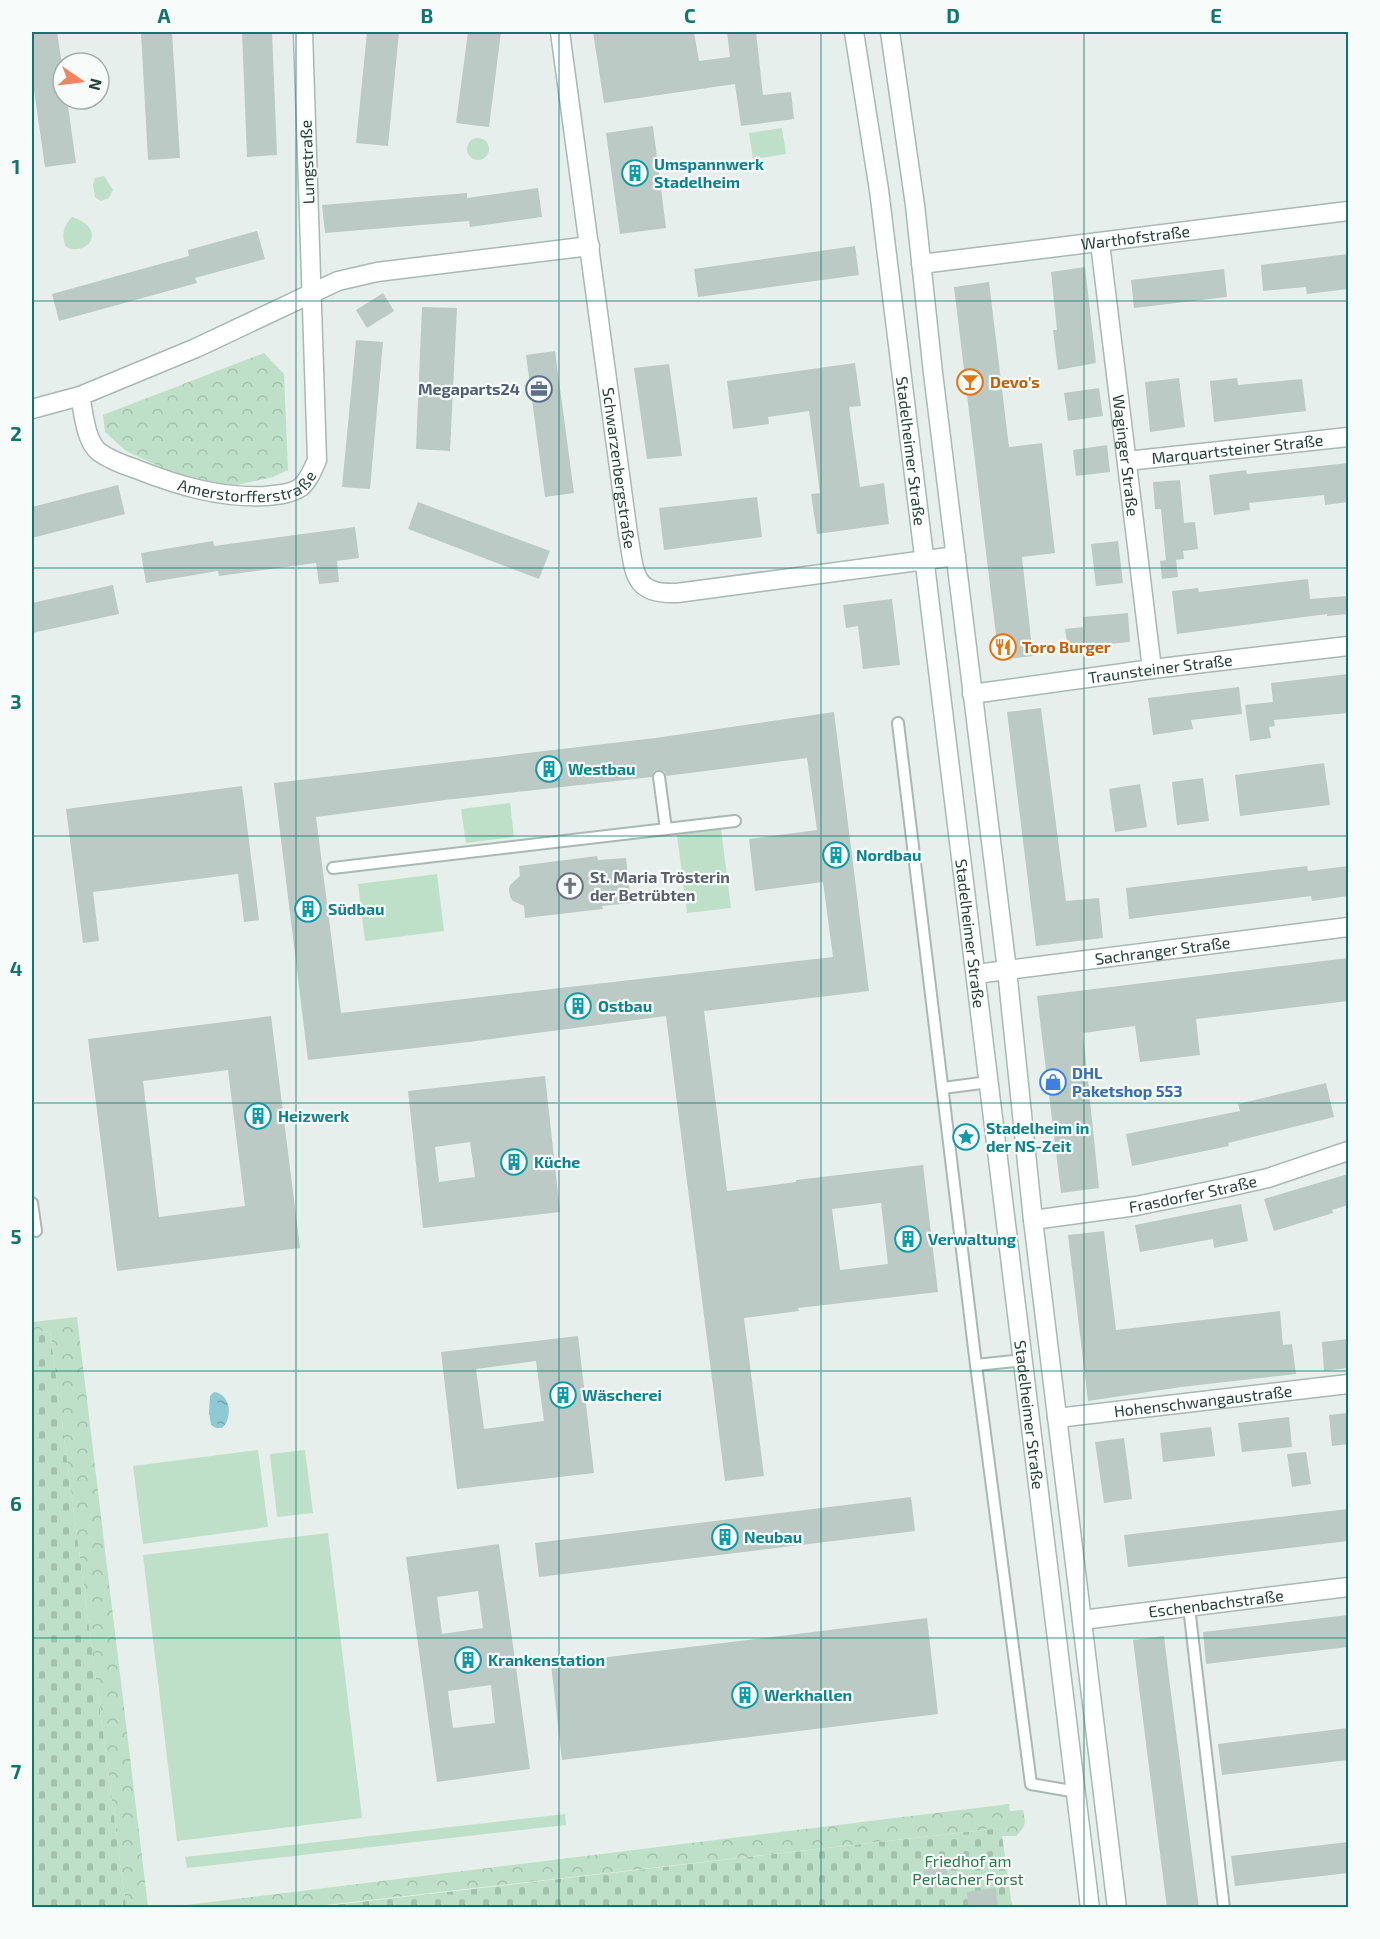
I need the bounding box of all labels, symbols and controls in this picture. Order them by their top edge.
text: A [157,3,171,27]
text: B [421,3,433,27]
text: C [684,3,696,27]
text: D [946,3,960,27]
text: E [1210,3,1222,27]
north arrow [51,51,111,111]
text: N [85,77,107,93]
street label: Lungstraße [296,120,317,205]
text: 1 [12,154,20,178]
place label: Umspannwerk Stadelheim [654,154,764,191]
building icon: Umspannwerk Stadelheim [620,158,650,188]
street label: Warthofstraße [1080,221,1191,253]
bar icon: Devo's [955,367,985,397]
place label: Devo's [990,372,1040,391]
office icon: Megaparts24 [524,374,554,404]
street label: Stadelheimer Straße [893,375,930,527]
place label: Megaparts24 [418,379,520,398]
street label: Schwarzenbergstraße [599,386,640,550]
street label: Waginger Straße [1110,393,1143,517]
text: 2 [10,421,22,445]
street label: Marquartsteiner Straße [1150,430,1324,467]
street label: Amerstorfferstraße [176,467,320,505]
restaurant icon: Toro Burger [988,632,1018,662]
place label: Toro Burger [1022,637,1111,656]
street label: Traunsteiner Straße [1087,650,1233,687]
text: 3 [10,689,22,713]
building icon: Westbau [534,754,564,784]
place label: Westbau [568,759,636,778]
building icon: Nordbau [821,840,851,870]
place label: Nordbau [856,845,921,864]
street label: Stadelheimer Straße [952,858,989,1009]
place label: St. Maria Trösterin der Betrübten [590,867,730,904]
church icon: St. Maria Trösterin der Betrübten [555,871,585,901]
building icon: Südbau [293,894,323,924]
place label: Südbau [328,899,385,918]
street label: Sachranger Straße [1094,932,1231,968]
text: 4 [10,956,23,980]
building icon: Ostbau [563,991,593,1021]
place label: Ostbau [598,996,652,1015]
place label: DHL Paketshop 553 [1072,1063,1183,1100]
shop icon: DHL Paketshop 553 [1038,1067,1068,1097]
building icon: Heizwerk [243,1101,273,1131]
place label: Heizwerk [278,1106,349,1125]
place label: Stadelheim in der NS-Zeit [986,1118,1089,1155]
place icon: Stadelheim in der NS-Zeit [951,1122,981,1152]
building icon: Küche [499,1147,529,1177]
place label: Küche [534,1152,580,1171]
street label: Frasdorfer Straße [1128,1171,1259,1216]
text: 5 [10,1224,22,1248]
building icon: Verwaltung [893,1224,923,1254]
place label: Verwaltung [928,1229,1017,1248]
street label: Stadelheimer Straße [1011,1339,1049,1490]
building icon: Wäscherei [548,1380,578,1410]
street label: Hohenschwangaustraße [1113,1381,1293,1420]
place label: Wäscherei [582,1385,662,1404]
text: 6 [10,1491,22,1515]
building icon: Neubau [710,1522,740,1552]
place label: Neubau [744,1527,802,1546]
street label: Eschenbachstraße [1147,1585,1285,1621]
building icon: Krankenstation [453,1645,483,1675]
place label: Krankenstation [488,1650,605,1669]
building icon: Werkhallen [730,1680,760,1710]
place label: Werkhallen [764,1685,852,1704]
text: 7 [11,1759,22,1783]
park label: Friedhof am Perlacher Forst [912,1851,1024,1888]

